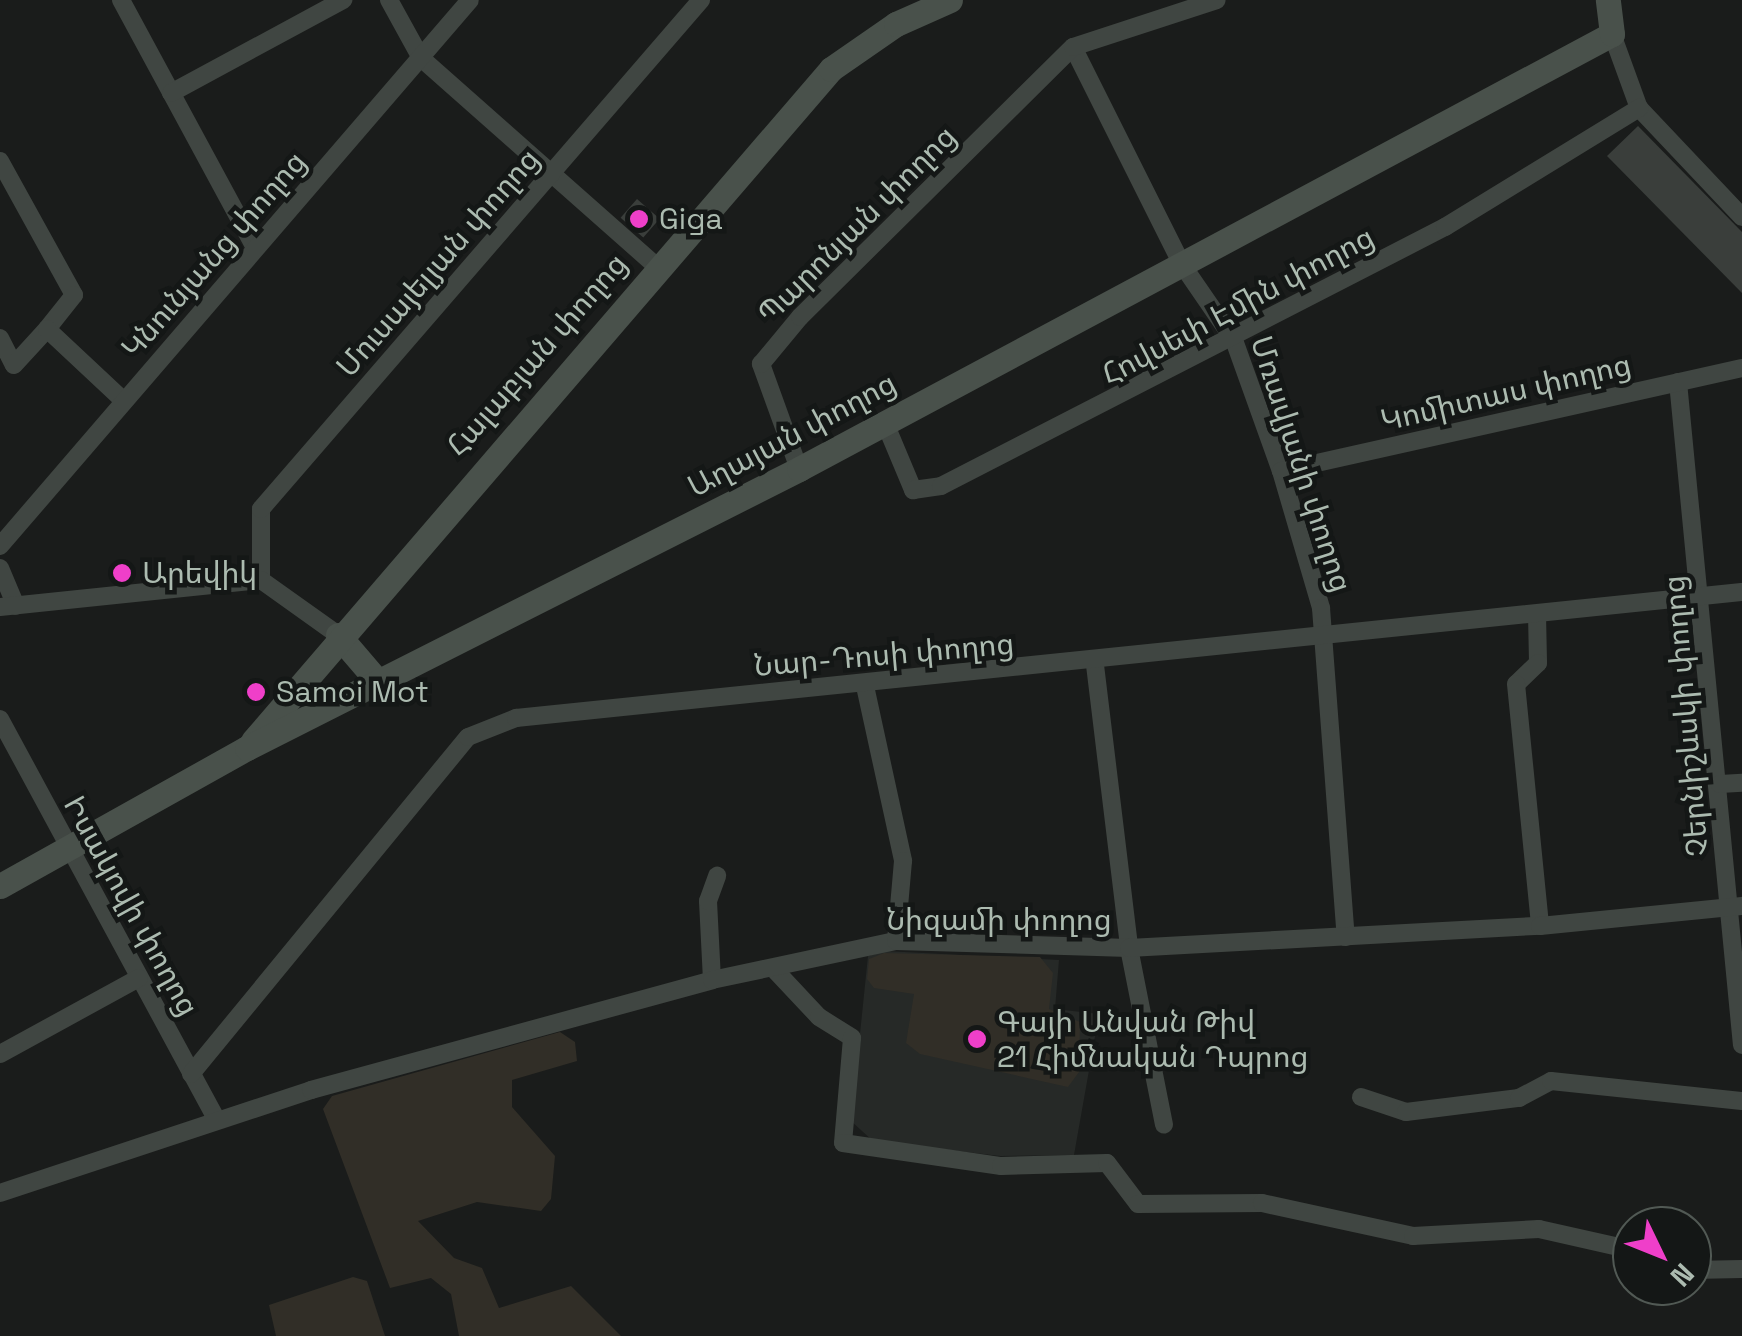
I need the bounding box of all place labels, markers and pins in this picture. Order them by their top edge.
place label: Giga [659,201,723,237]
marker: Giga [628,208,650,230]
place label: Արեվիկ [142,555,257,591]
marker: Արեվիկ [111,562,133,584]
place label: Samoi Mot [276,674,429,710]
marker: Samoi Mot [245,681,267,703]
place label: Գայի Անվան Թիվ 21 Հիմնական Դպրոց [997,1004,1309,1074]
marker: Գայի Անվան Թիվ 21 Հիմնական Դպրոց [966,1028,988,1050]

